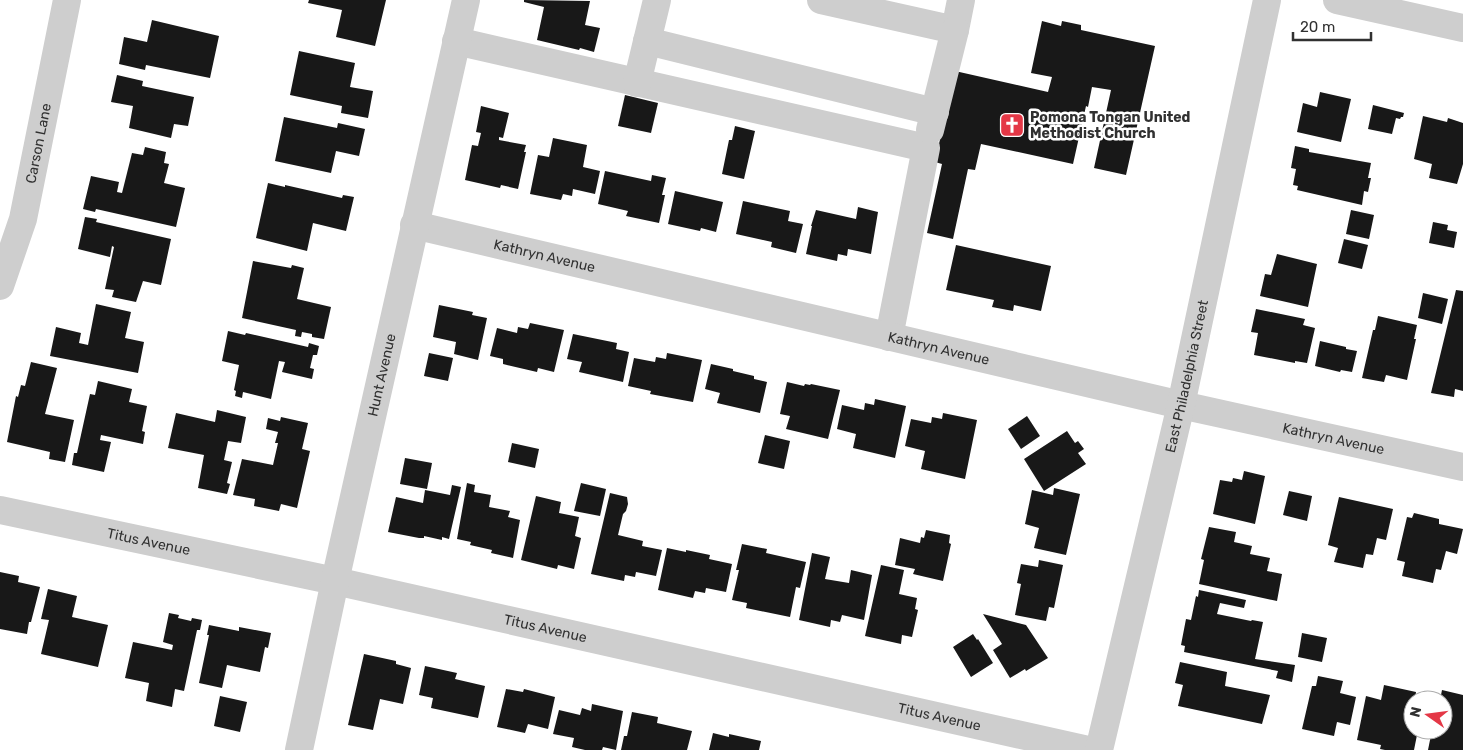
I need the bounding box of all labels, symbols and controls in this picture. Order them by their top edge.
scale bar [1293,10,1370,42]
text: 20 m [1300,18,1335,36]
street label: Carson Lane [22,102,55,185]
place label: Pomona Tongan United Methodist Church [1030,109,1190,142]
church icon: Pomona Tongan United Methodist Church [999,112,1025,138]
street label: Kathryn Avenue [492,235,597,276]
street label: East Philadelphia Street [1162,298,1212,454]
street label: Kathryn Avenue [886,328,991,368]
street label: Hunt Avenue [364,332,399,418]
street label: Kathryn Avenue [1281,419,1386,458]
street label: Titus Avenue [106,524,192,559]
street label: Titus Avenue [502,611,589,646]
north arrow [1403,690,1453,740]
street label: Titus Avenue [896,699,983,734]
text: N [1406,705,1425,719]

